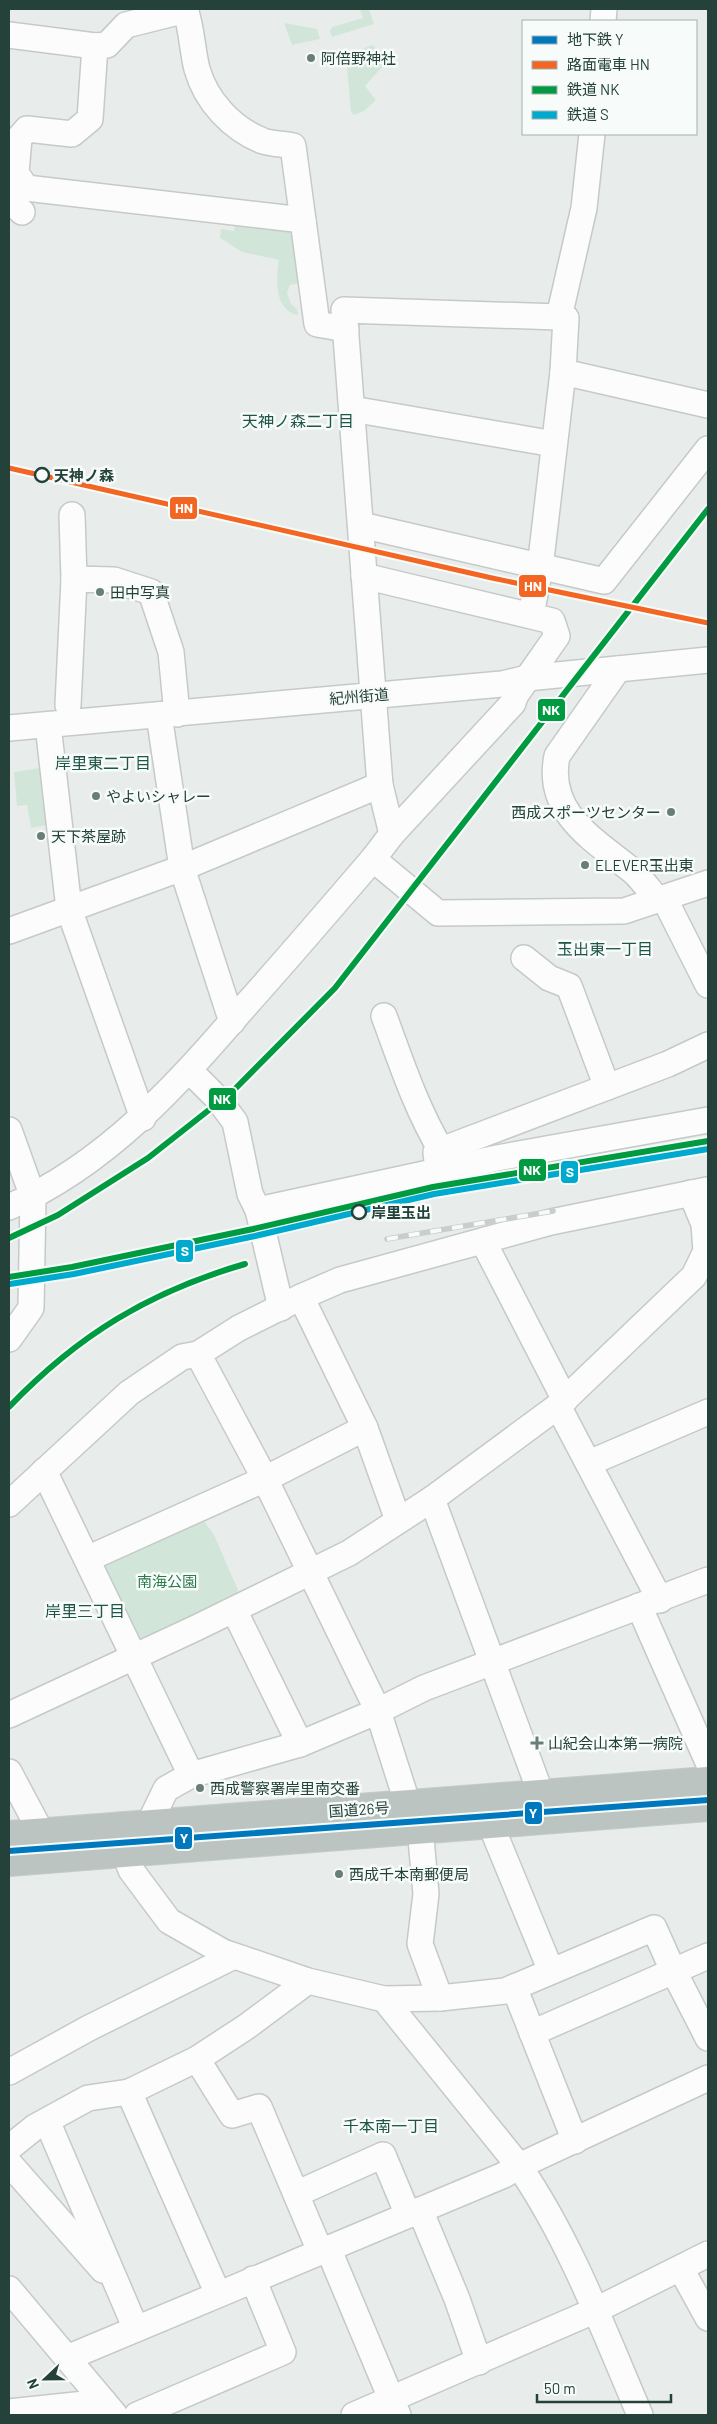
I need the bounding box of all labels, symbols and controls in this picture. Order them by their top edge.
legend [522,20,697,135]
text: 地下鉄 Y [567,30,624,48]
place label: 阿倍野神社 [321,49,396,67]
marker: 阿倍野神社 [305,52,317,64]
text: 路面電車 HN [567,55,650,73]
text: 鉄道 NK [567,80,619,98]
text: 鉄道 S [567,105,609,123]
district label: 天神ノ森二丁目 [242,411,354,430]
place label: 天神ノ森 [54,466,114,484]
marker: 天神ノ森 [34,467,50,483]
line badge: HN [169,496,198,520]
text: HN [175,499,193,516]
line badge: HN [518,574,547,598]
text: HN [524,577,542,594]
place label: 田中写真 [110,583,170,601]
marker: 田中写真 [94,586,106,598]
street label: 紀州街道 [328,684,390,708]
line badge: NK [537,698,566,722]
text: NK [542,701,560,718]
district label: 岸里東二丁目 [55,753,151,772]
place label: やよいシャレー [106,787,211,805]
marker: やよいシャレー [90,790,102,802]
place label: 西成スポーツセンター [511,803,661,821]
marker: 西成スポーツセンター [665,806,677,818]
place label: 天下茶屋跡 [51,827,126,845]
marker: 天下茶屋跡 [35,830,47,842]
place label: ELEVER玉出東 [595,856,694,874]
marker: ELEVER玉出東 [579,859,591,871]
district label: 玉出東一丁目 [557,939,653,958]
line badge: NK [208,1087,237,1111]
text: NK [213,1090,231,1107]
line badge: NK [518,1158,547,1182]
line badge: S [560,1160,579,1184]
text: NK [523,1161,541,1178]
text: S [566,1163,574,1180]
place label: 岸里玉出 [371,1203,431,1221]
marker: 岸里玉出 [351,1204,367,1220]
line badge: S [175,1239,194,1263]
text: S [181,1242,189,1259]
park label: 南海公園 [137,1572,197,1590]
district label: 岸里三丁目 [45,1601,125,1620]
place label: 山紀会山本第一病院 [548,1734,683,1752]
marker: 山紀会山本第一病院 [530,1736,544,1750]
place label: 西成警察署岸里南交番 [210,1779,360,1797]
marker: 西成警察署岸里南交番 [194,1782,206,1794]
street label: 国道26号 [328,1798,390,1820]
line badge: Y [524,1801,543,1825]
text: Y [529,1804,538,1821]
line badge: Y [174,1826,193,1850]
text: Y [180,1829,189,1846]
place label: 西成千本南郵便局 [349,1865,469,1883]
marker: 西成千本南郵便局 [333,1868,345,1880]
district label: 千本南一丁目 [343,2116,439,2135]
north arrow [20,2354,70,2404]
scale bar [537,2372,671,2404]
text: N [23,2377,42,2392]
text: 50 m [544,2379,576,2397]

